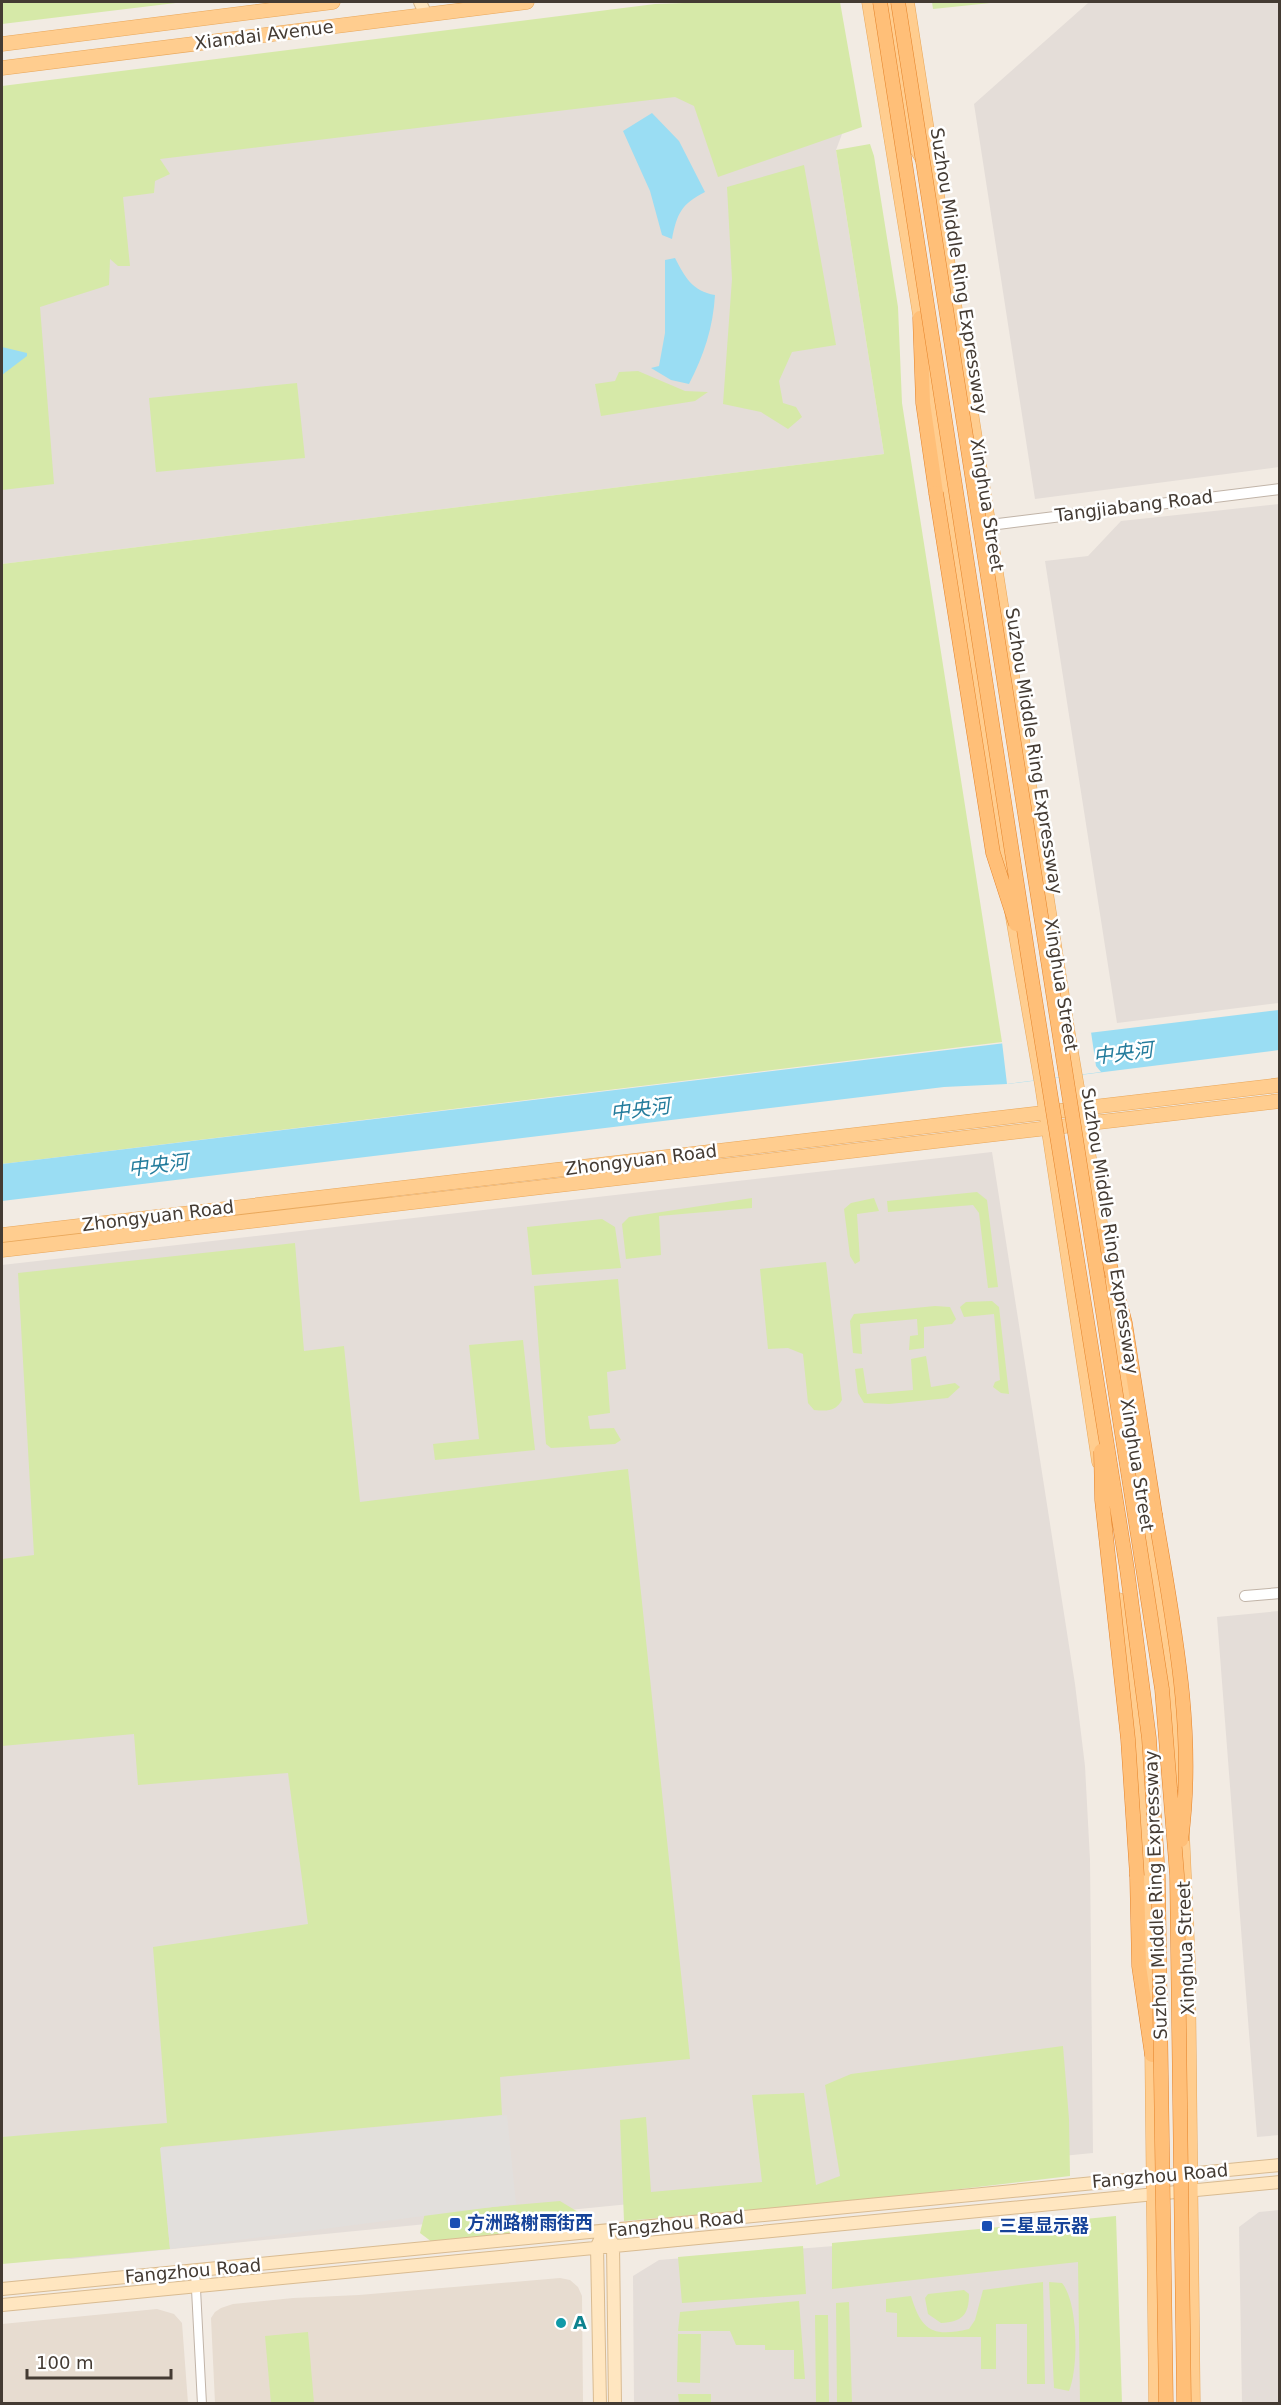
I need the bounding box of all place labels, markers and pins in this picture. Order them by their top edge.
place label: 方洲路榭雨街西 [467,2212,593,2233]
place label: 三星显示器 [999,2215,1089,2236]
marker: 方洲路榭雨街西 [448,2216,462,2230]
marker: 三星显示器 [980,2219,994,2233]
place label: A [573,2312,587,2333]
marker: A [554,2316,568,2330]

